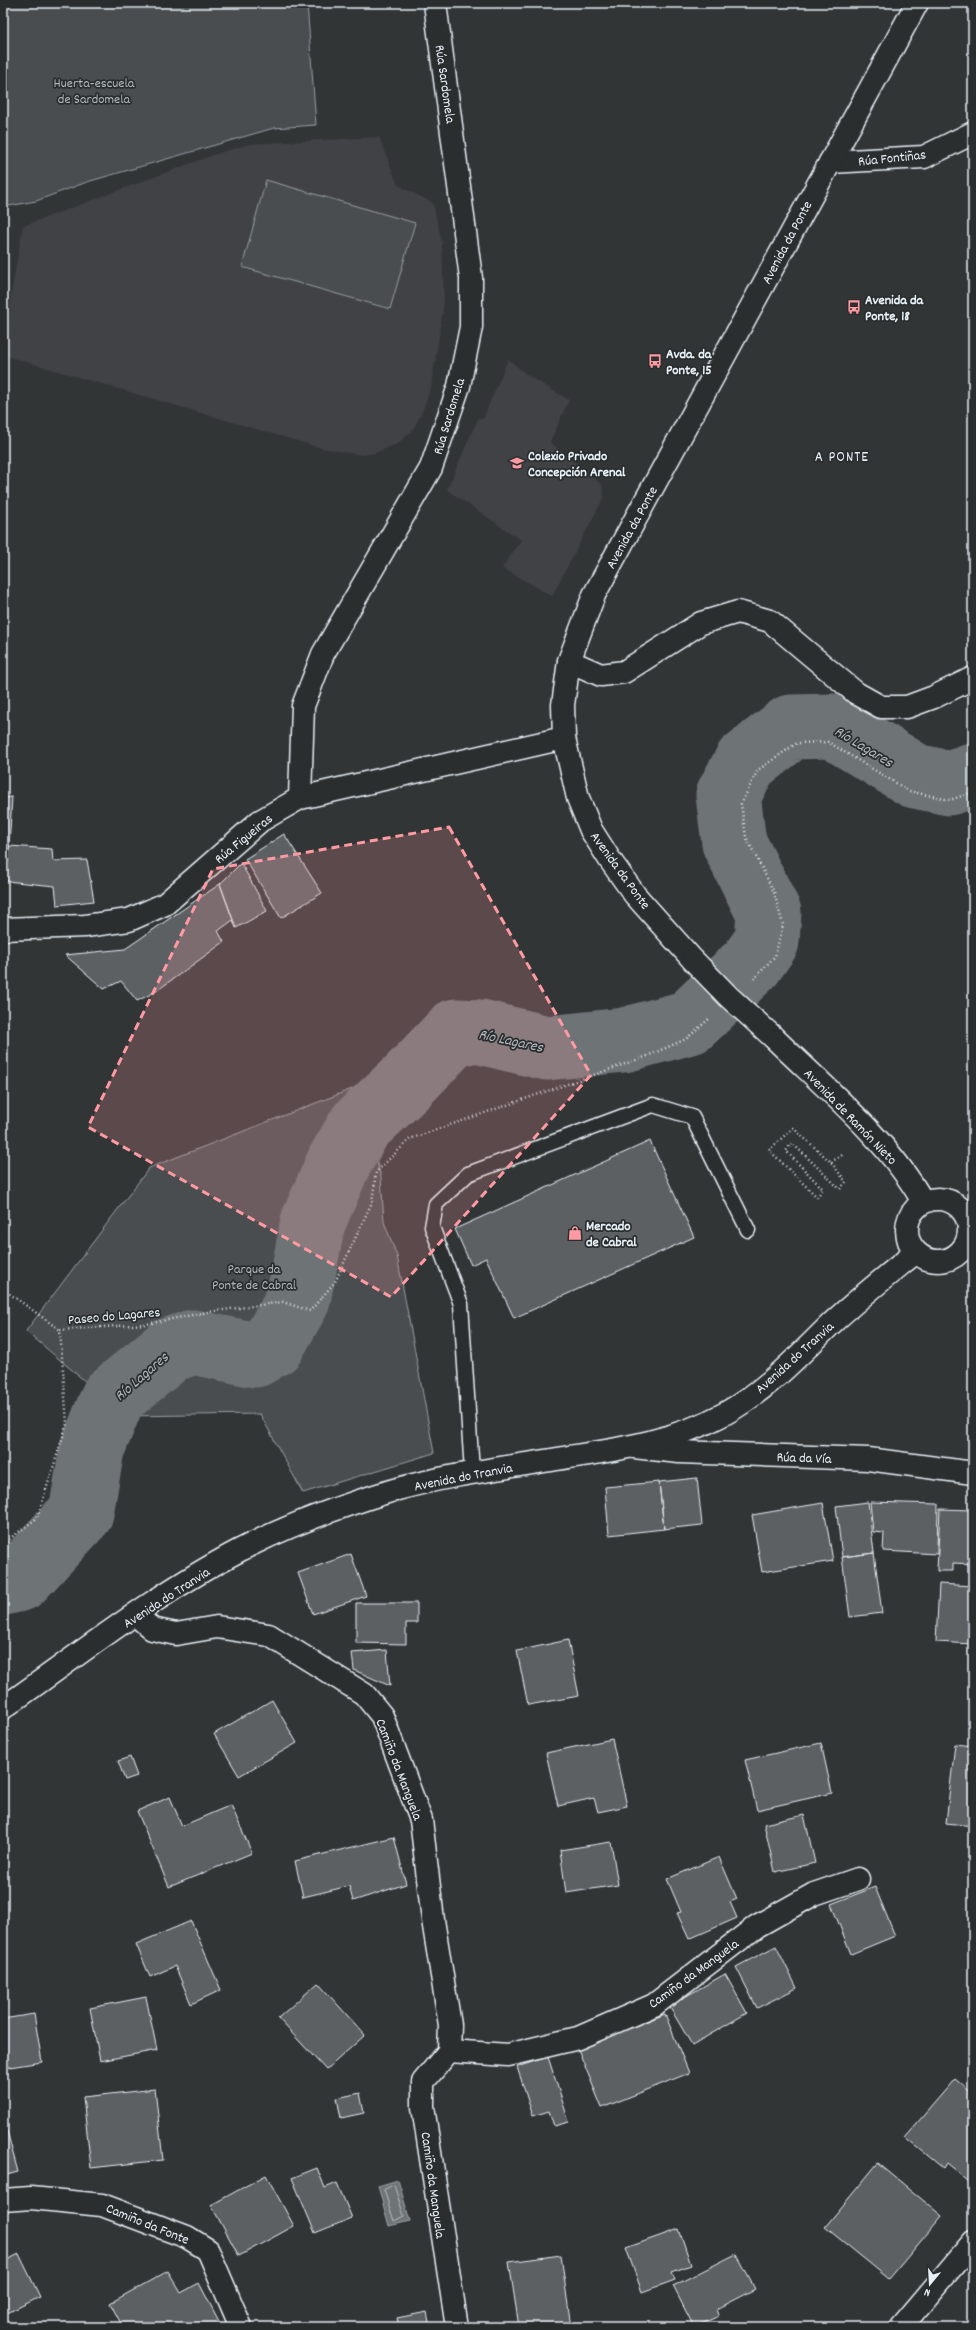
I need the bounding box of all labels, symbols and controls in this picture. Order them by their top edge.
street label: Rúa Sardomela [429,44,459,125]
park label: Huerta-escuela de Sardomela [54,74,135,110]
street label: Rúa Fontiñas [857,145,927,173]
street label: Avenida da Ponte [757,198,818,288]
place label: Avenida da Ponte, 18 [865,291,925,327]
bus stop icon: Avenida da Ponte, 18 [846,299,862,315]
place label: Avda. da Ponte, 15 [666,345,713,381]
bus stop icon: Avda. da Ponte, 15 [647,353,663,369]
street label: Rúa Sardomela [429,375,471,457]
place label: Colexio Privado Concepción Arenal [528,447,626,483]
district label: A PONTE [815,447,869,469]
school or university icon: Colexio Privado Concepción Arenal [509,455,525,471]
street label: Avenida da Ponte [602,483,664,573]
water label: Río Lagares [829,721,897,774]
street label: Rúa Figueiras [211,810,278,869]
street label: Avenida da Ponte [584,828,654,914]
water label: Río Lagares [476,1024,546,1060]
street label: Avenida de Ramón Nieto [798,1065,901,1170]
place label: Mercado de Cabral [586,1217,637,1253]
shop icon: Mercado de Cabral [567,1225,583,1241]
park label: Parque da Ponte de Cabral [212,1260,297,1296]
street label: Paseo do Lagares [67,1303,161,1331]
street label: Avenida do Tranvia [752,1317,839,1399]
water label: Río Lagares [110,1347,175,1407]
street label: Rúa da Vía [776,1448,832,1470]
street label: Avenida do Tranvia [412,1459,515,1497]
street label: Avenida do Tranvia [120,1563,215,1634]
street label: Camiño da Manguela [370,1716,427,1824]
street label: Camiño da Manguela [645,1935,744,2014]
street label: Camiño da Manguela [415,2131,449,2240]
street label: Camiño da Fonte [103,2199,192,2251]
north arrow [910,2264,950,2304]
text: N [922,2283,933,2300]

